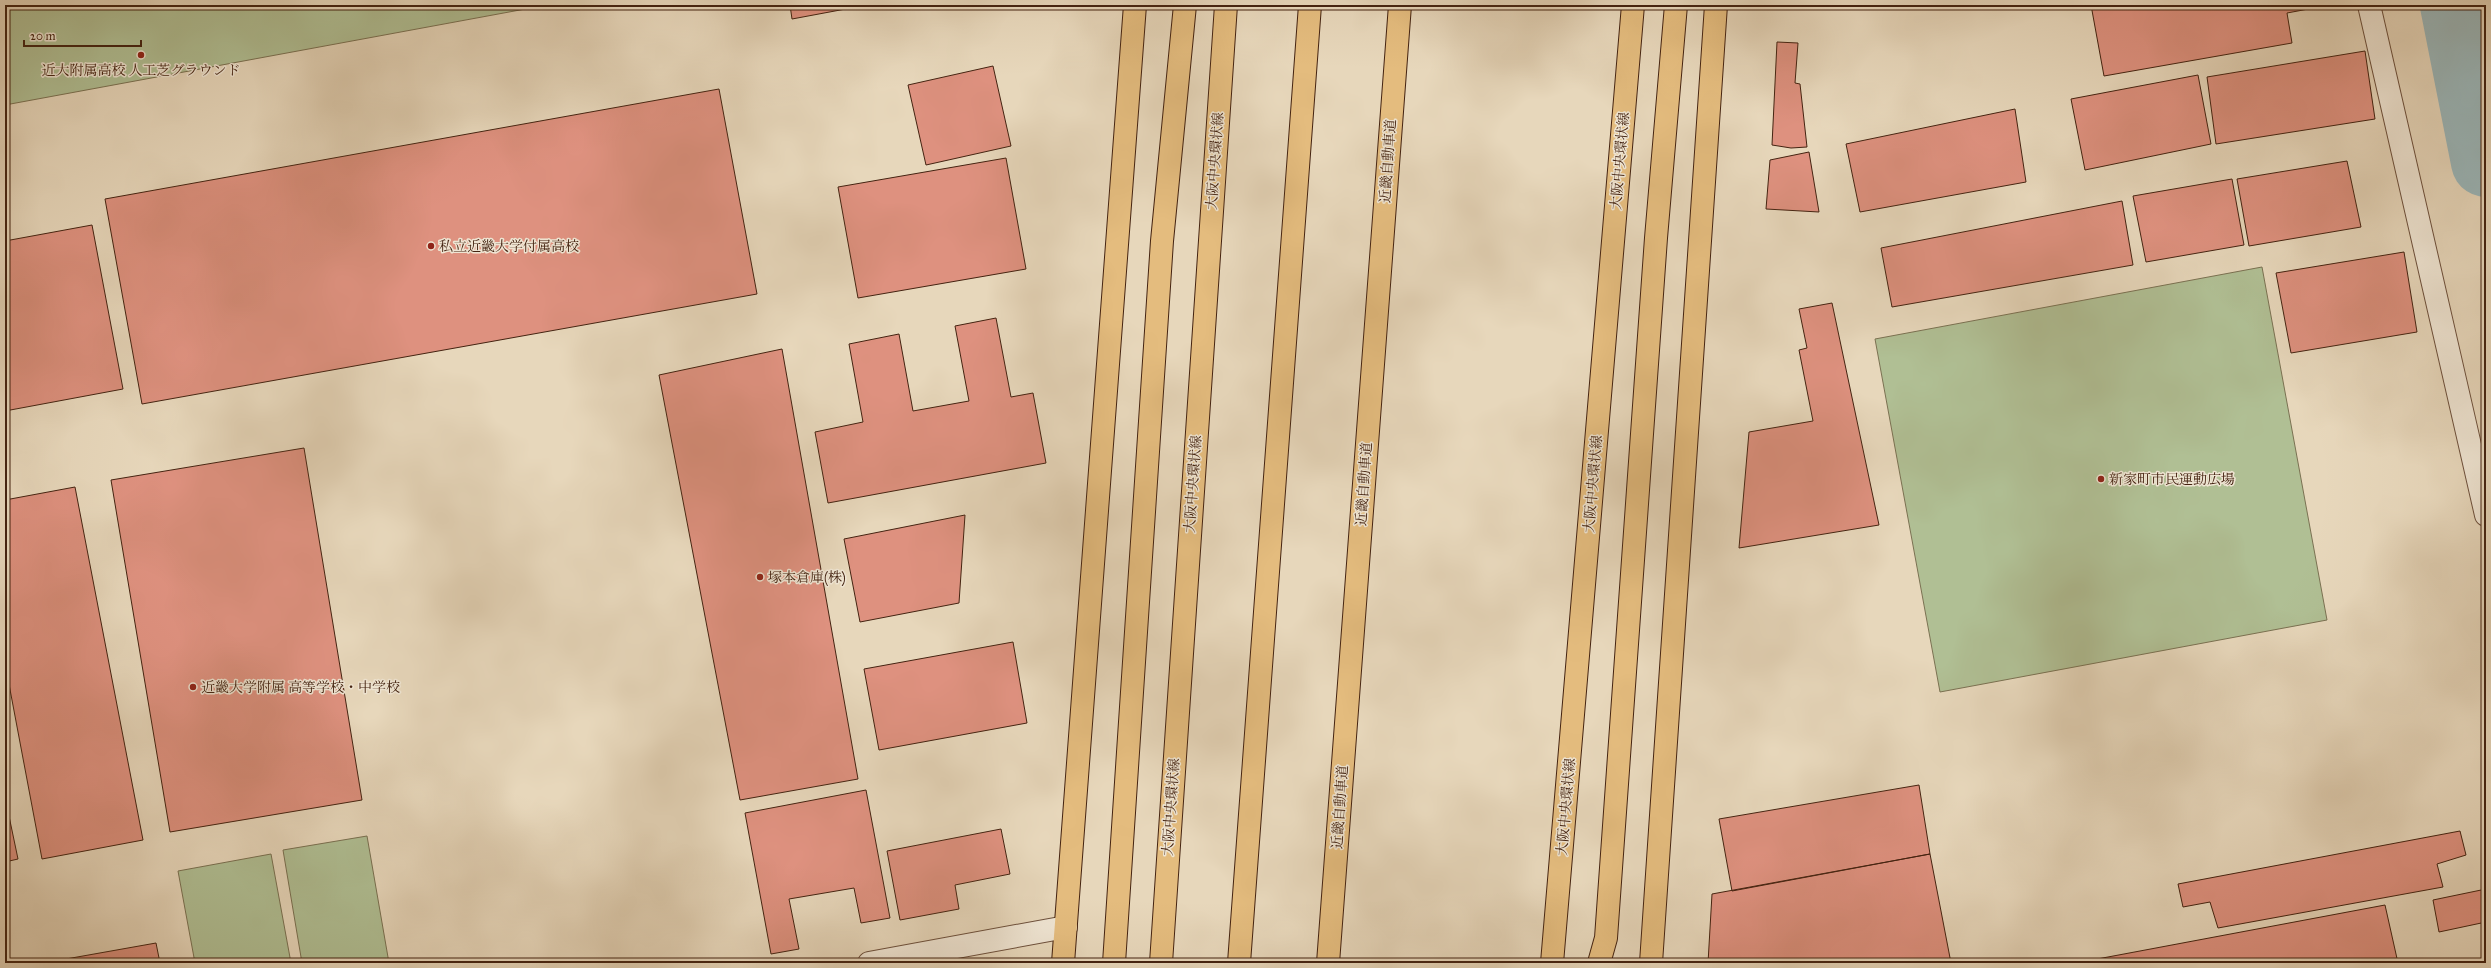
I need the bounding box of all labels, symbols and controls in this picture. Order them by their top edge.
scale bar [24,22,141,48]
text: 20 m [30,29,56,43]
marker: 近大附属高校 人工芝グラウンド [136,50,146,60]
place label: 近大附属高校 人工芝グラウンド [41,62,241,79]
street label: 大阪中央環状線 [1607,111,1633,211]
street label: 大阪中央環状線 [1203,112,1227,210]
street label: 近畿自動車道 [1377,119,1399,203]
place label: 私立近畿大学付属高校 [439,238,579,255]
marker: 私立近畿大学付属高校 [426,241,436,251]
street label: 大阪中央環状線 [1580,434,1606,534]
street label: 大阪中央環状線 [1181,435,1205,533]
street label: 近畿自動車道 [1353,442,1375,526]
place label: 新家町市民運動広場 [2109,471,2235,488]
marker: 新家町市民運動広場 [2096,474,2106,484]
place label: 塚本倉庫(株) [768,569,846,587]
marker: 塚本倉庫(株) [755,572,765,582]
place label: 近畿大学附属 高等学校・中学校 [201,679,400,696]
marker: 近畿大学附属 高等学校・中学校 [188,682,198,692]
street label: 大阪中央環状線 [1553,757,1579,857]
street label: 大阪中央環状線 [1159,758,1183,856]
street label: 近畿自動車道 [1329,765,1351,849]

